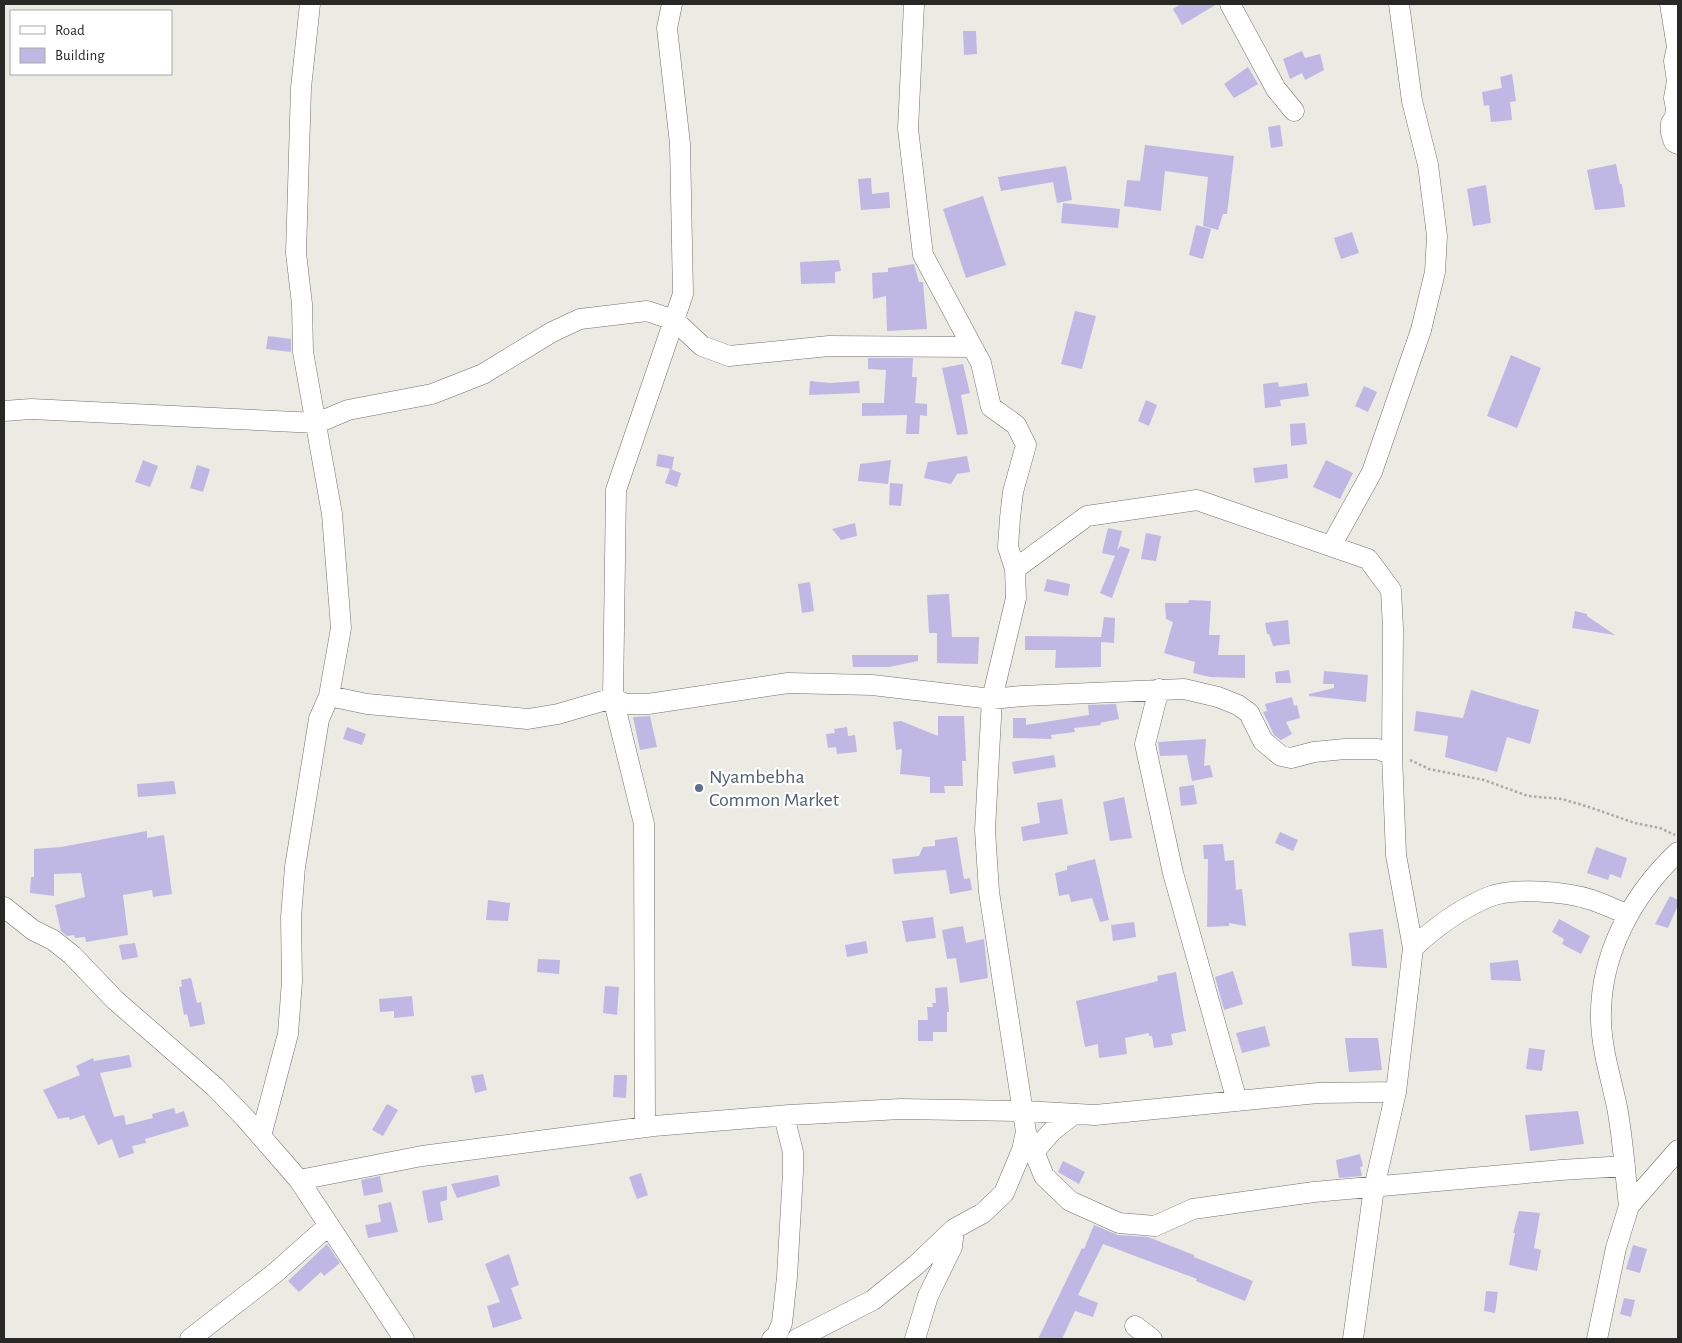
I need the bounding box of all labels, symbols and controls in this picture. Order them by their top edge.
legend [10,10,172,75]
text: Road [55,23,85,38]
text: Building [55,48,105,63]
place label: Nyambebha Common Market [709,767,840,810]
marker: Nyambebha Common Market [693,782,705,794]

